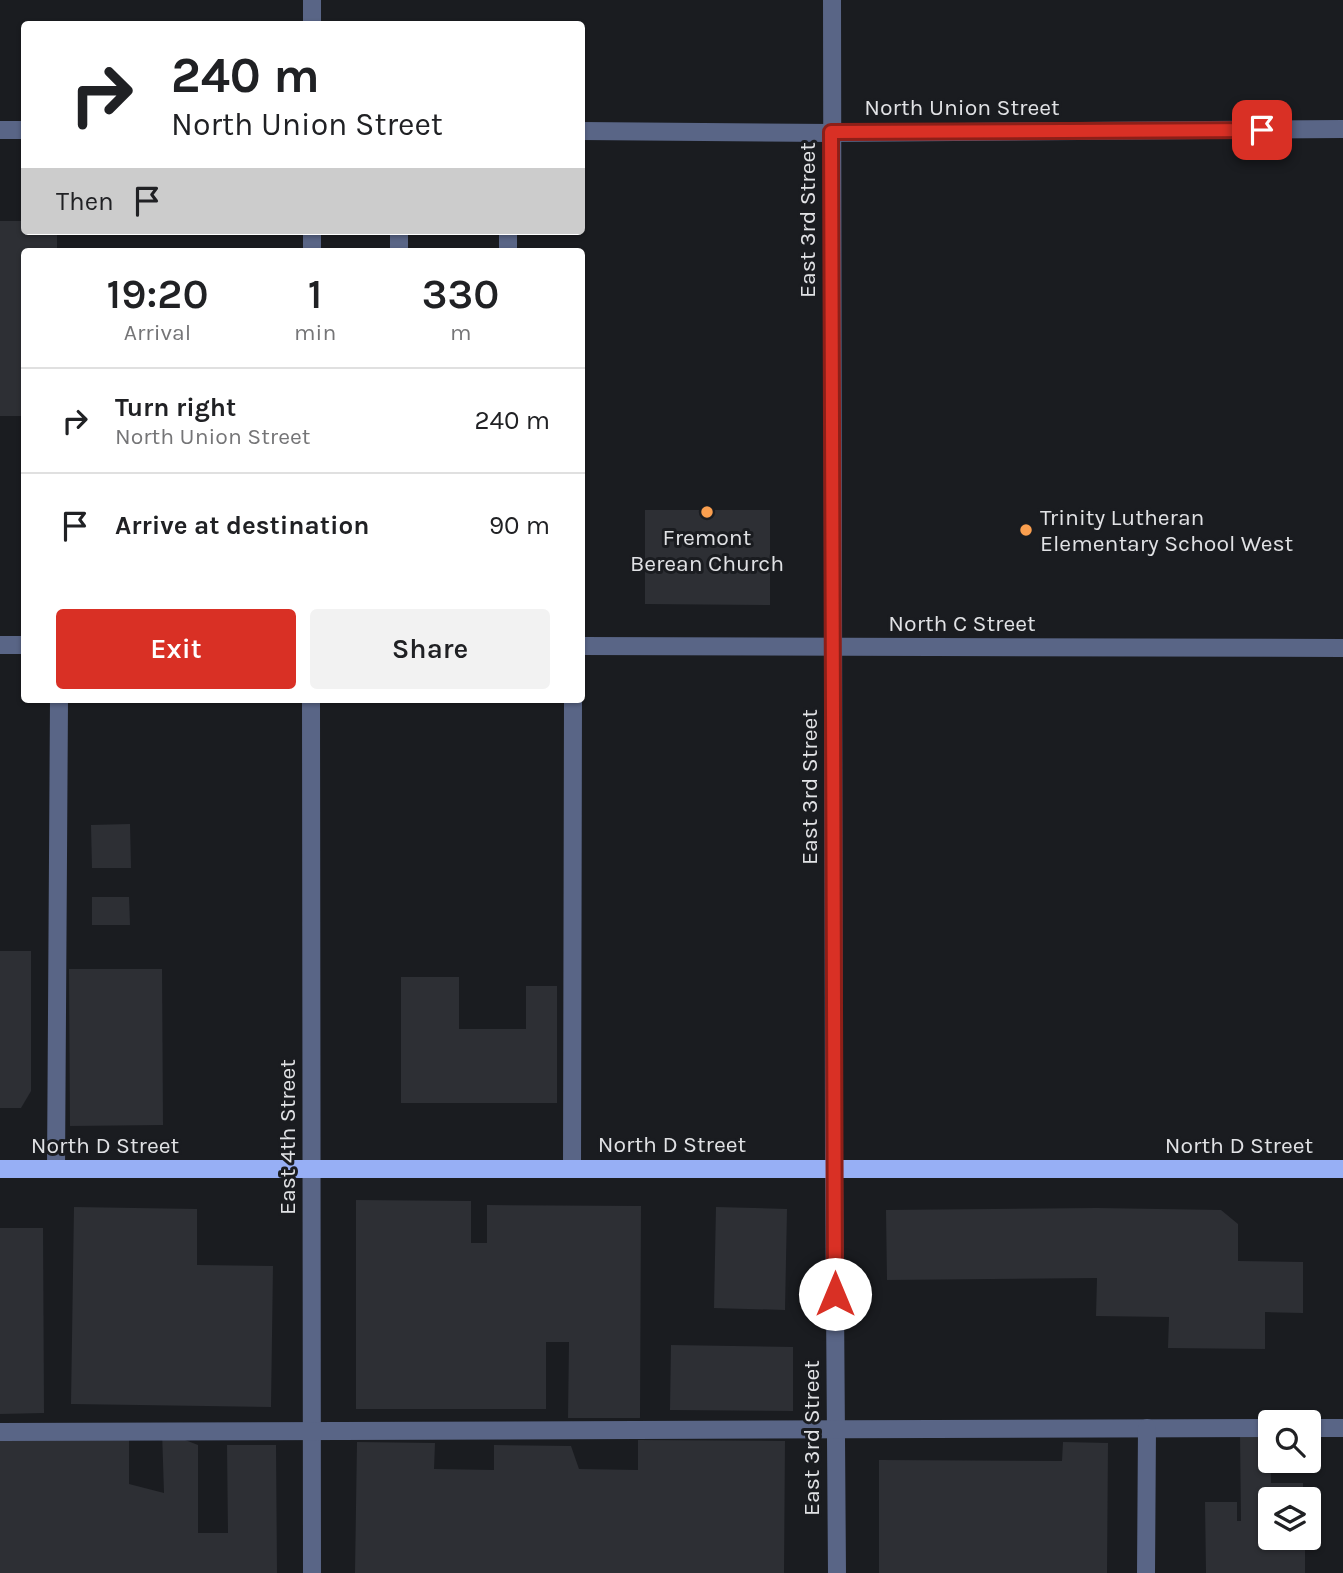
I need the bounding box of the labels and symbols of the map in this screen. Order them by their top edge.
street label: North Union Street [864,94,1060,121]
pin [1232,100,1292,160]
street label: East 3rd Street [794,142,821,298]
marker: Fremont Berean Church [699,504,715,520]
place label: Trinity Lutheran Elementary School West [1040,504,1294,557]
marker: Trinity Lutheran Elementary School West [1018,522,1034,538]
place label: Fremont Berean Church [630,524,784,577]
street label: North C Street [888,610,1036,637]
street label: East 3rd Street [796,709,823,865]
street label: East 4th Street [274,1059,301,1215]
street label: North D Street [598,1131,747,1158]
street label: North D Street [31,1132,180,1159]
street label: North D Street [1165,1132,1314,1159]
position arrow [798,1257,872,1331]
street label: East 3rd Street [798,1360,825,1516]

